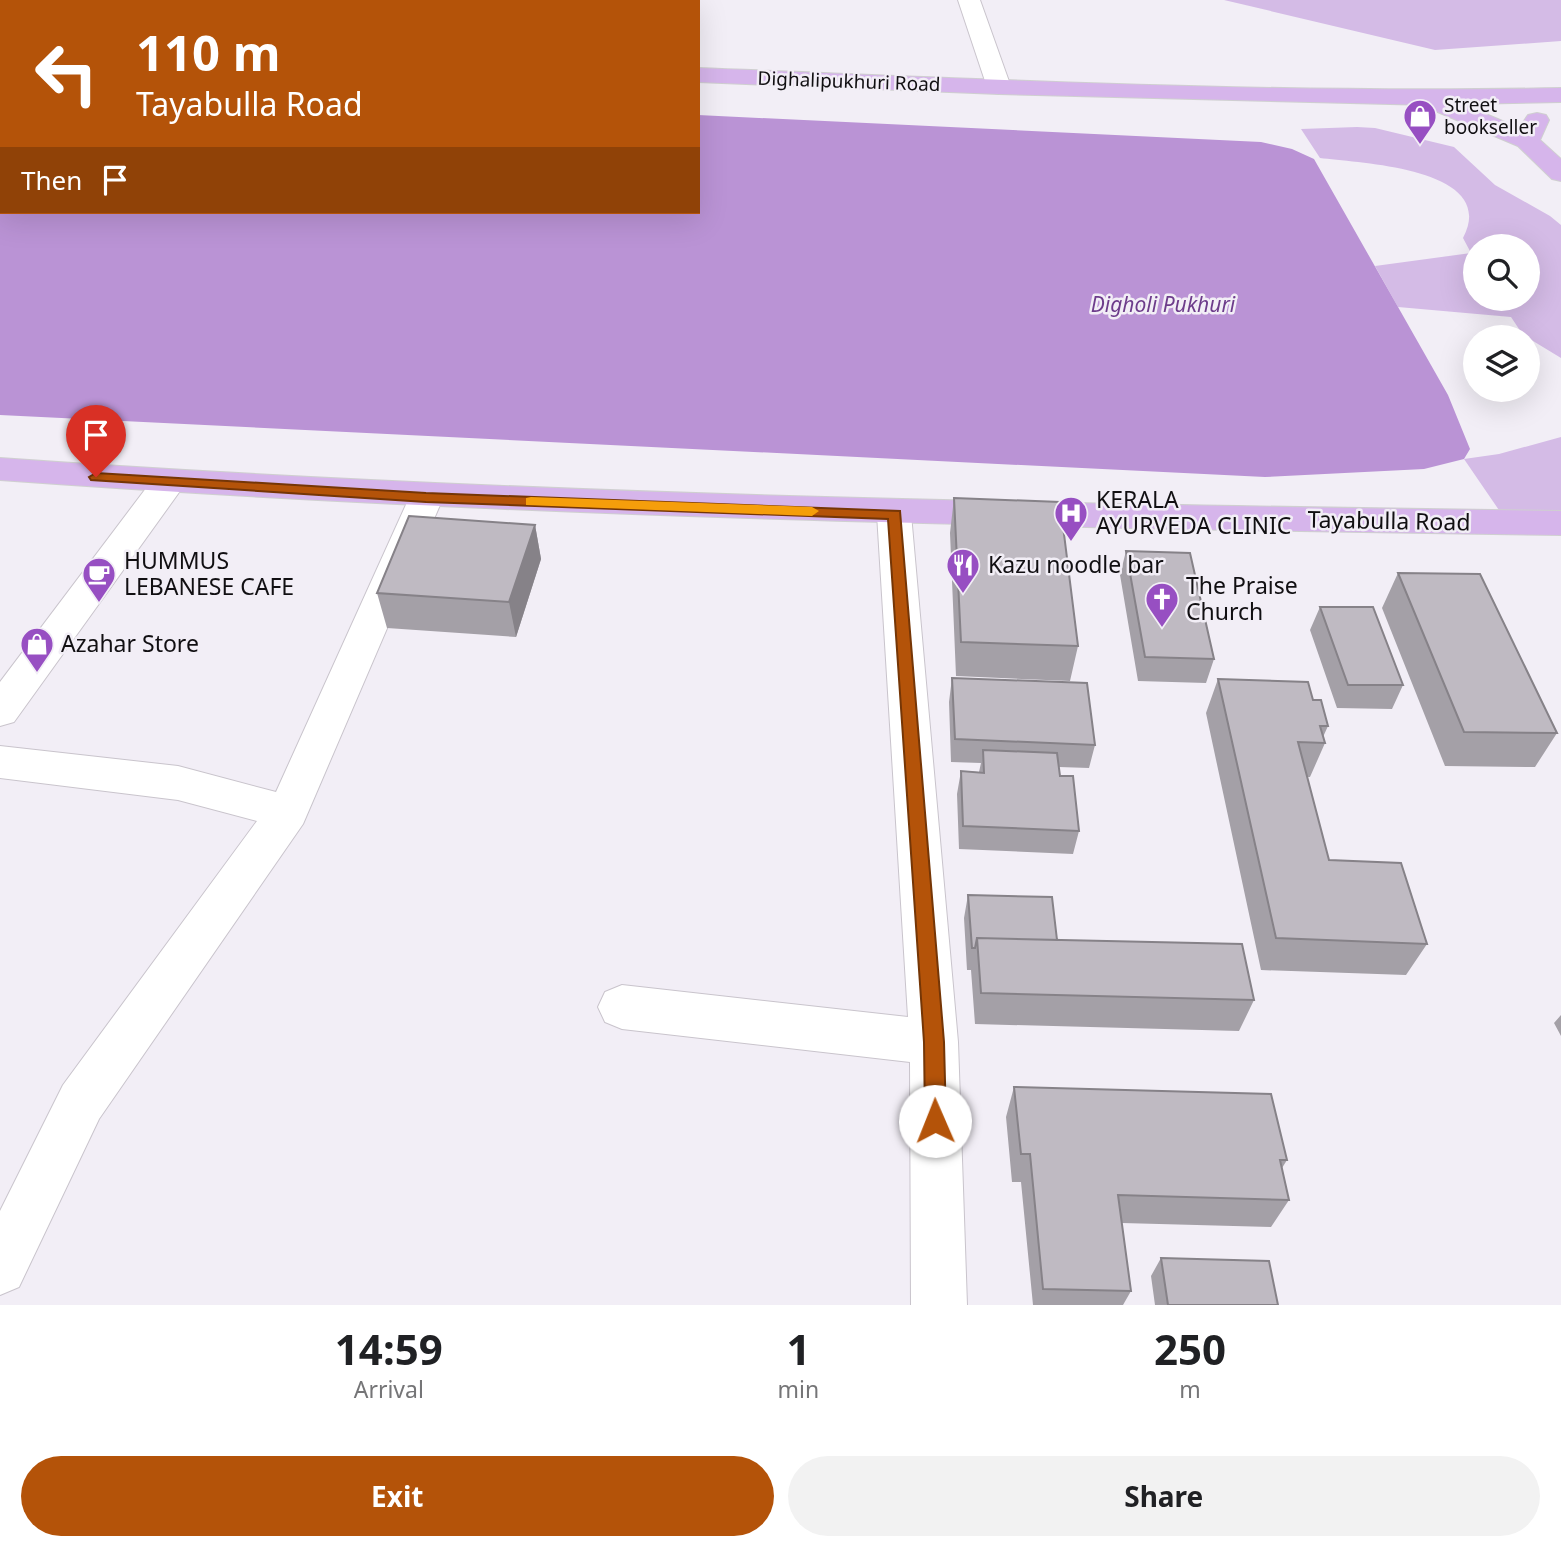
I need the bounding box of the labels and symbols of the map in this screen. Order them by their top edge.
street label: Dighalipukhuri Road [757,65,941,97]
place label: Street bookseller [1444,92,1537,140]
shop icon: Street bookseller [1401,97,1439,146]
water label: Digholi Pukhuri [1091,290,1236,318]
pin [66,405,126,477]
place label: KERALA AYURVEDA CLINIC [1096,483,1291,541]
hospital icon: KERALA AYURVEDA CLINIC [1052,494,1090,543]
street label: Tayabulla Road [1307,503,1471,537]
place label: HUMMUS LEBANESE CAFE [124,544,294,602]
restaurant icon: Kazu noodle bar [944,546,982,595]
place label: Kazu noodle bar [988,548,1164,580]
cafe icon: HUMMUS LEBANESE CAFE [80,555,118,604]
place label: The Praise Church [1186,569,1298,627]
church icon: The Praise Church [1143,580,1181,629]
shop icon: Azahar Store [18,625,56,674]
place label: Azahar Store [61,627,199,659]
position arrow [898,1084,972,1158]

